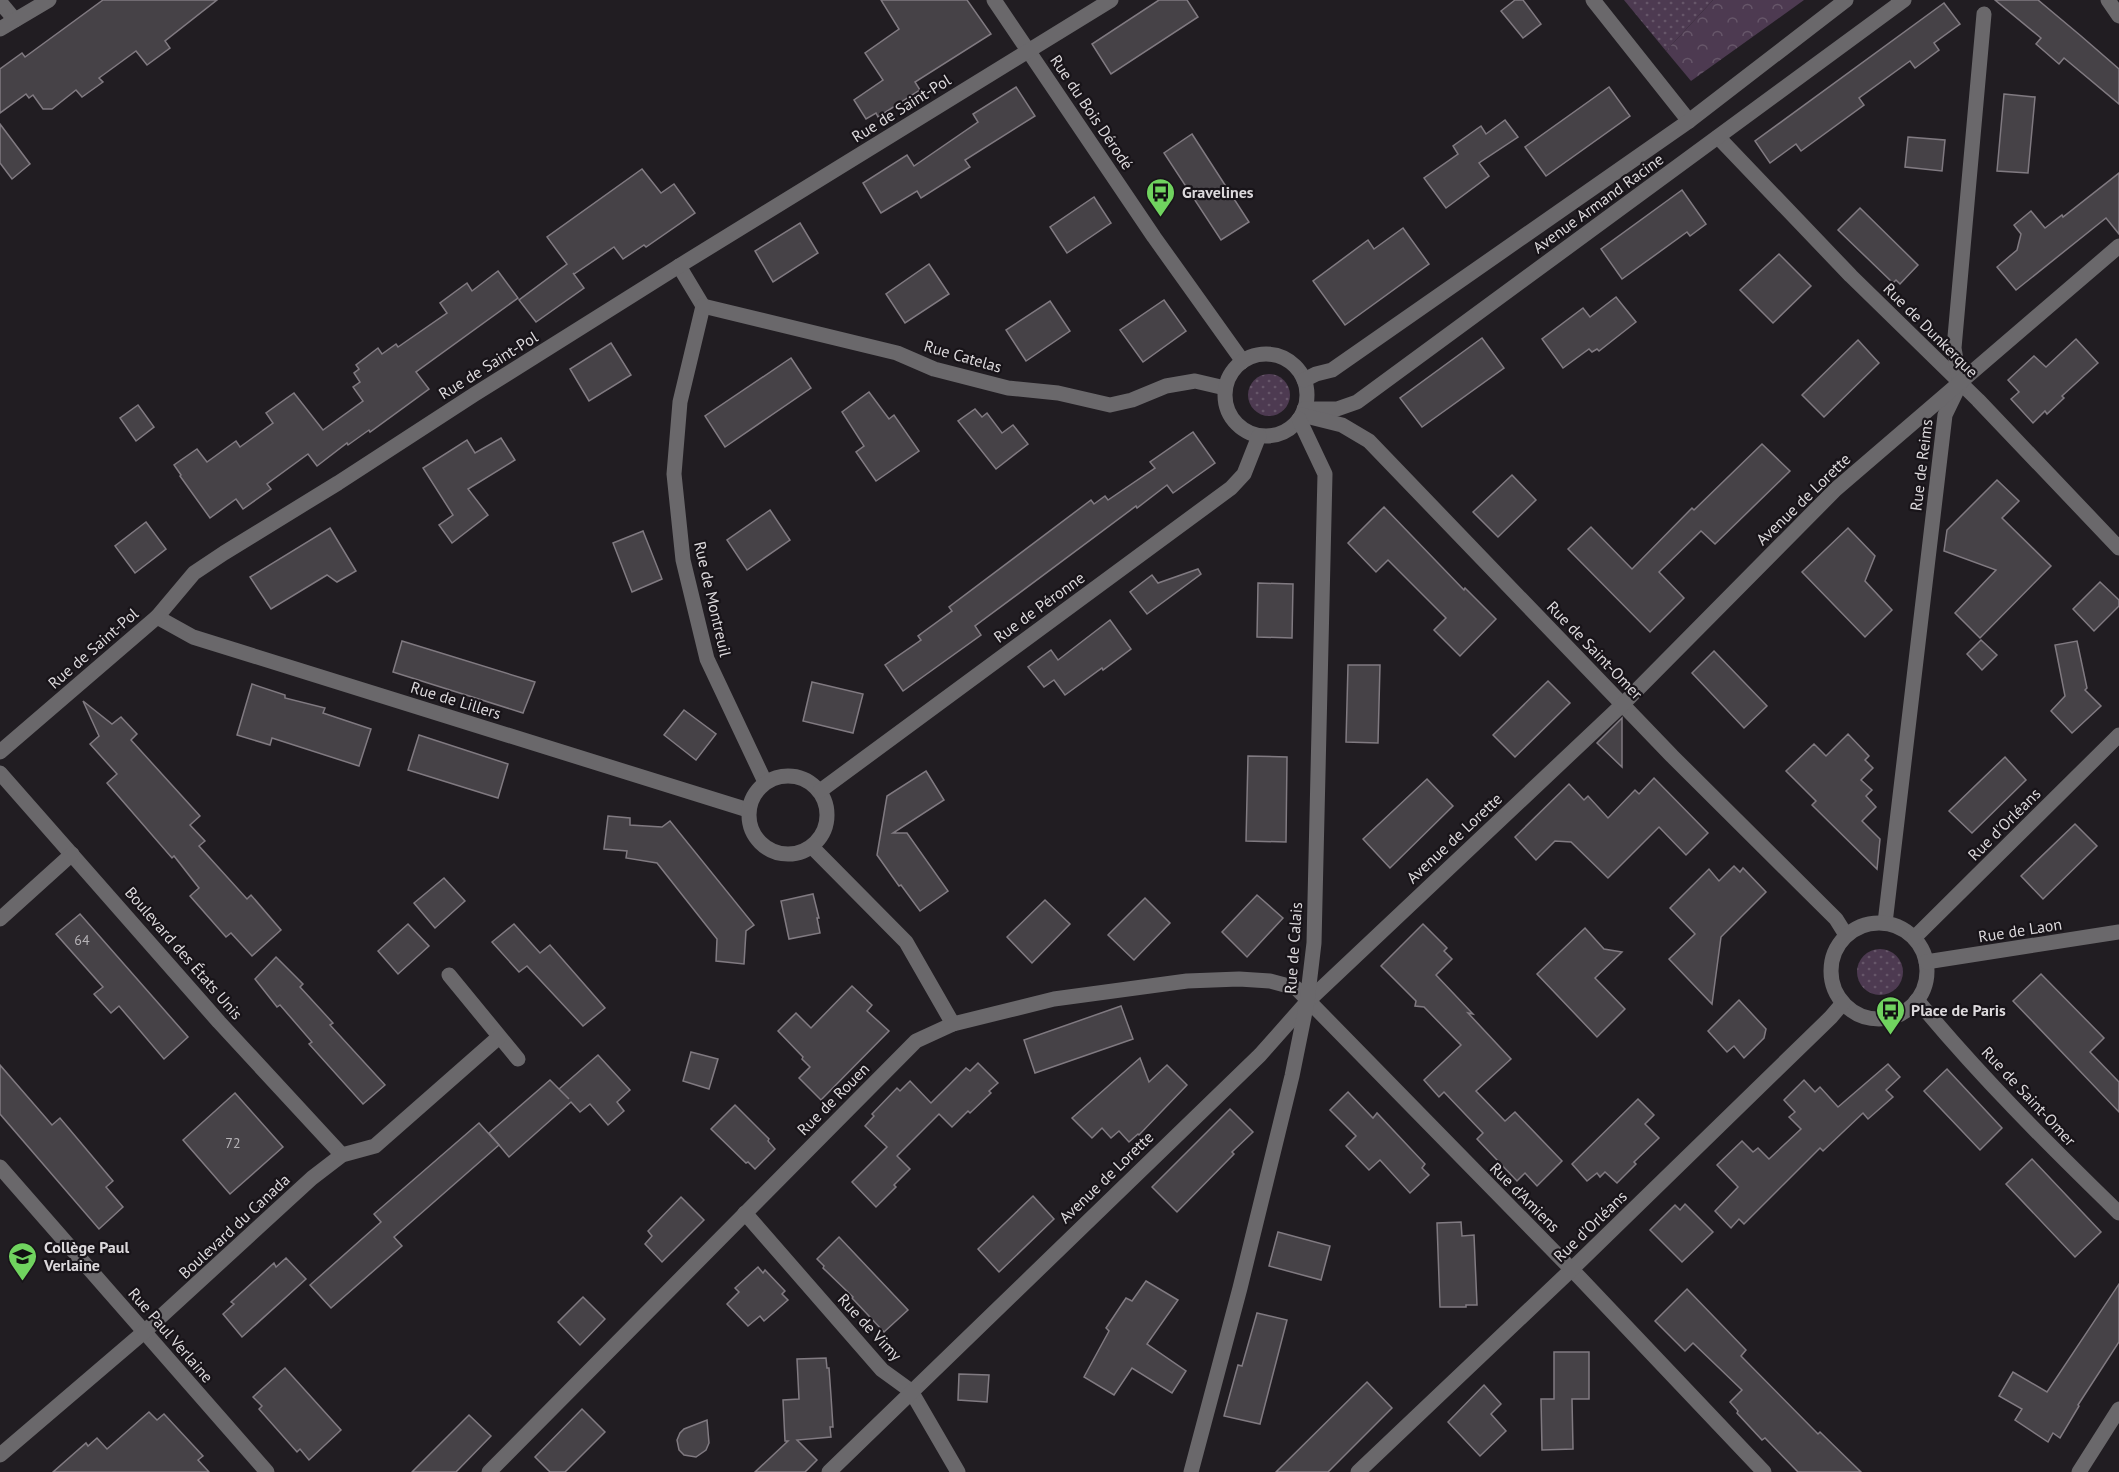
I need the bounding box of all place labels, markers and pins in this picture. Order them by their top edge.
bus stop icon: Gravelines [1145,176,1177,218]
place label: Gravelines [1182,182,1254,202]
bus stop icon: Place de Paris [1874,994,1906,1036]
place label: Place de Paris [1911,1000,2006,1020]
place label: Collège Paul Verlaine [43,1237,129,1275]
school or university icon: Collège Paul Verlaine [7,1240,39,1282]

